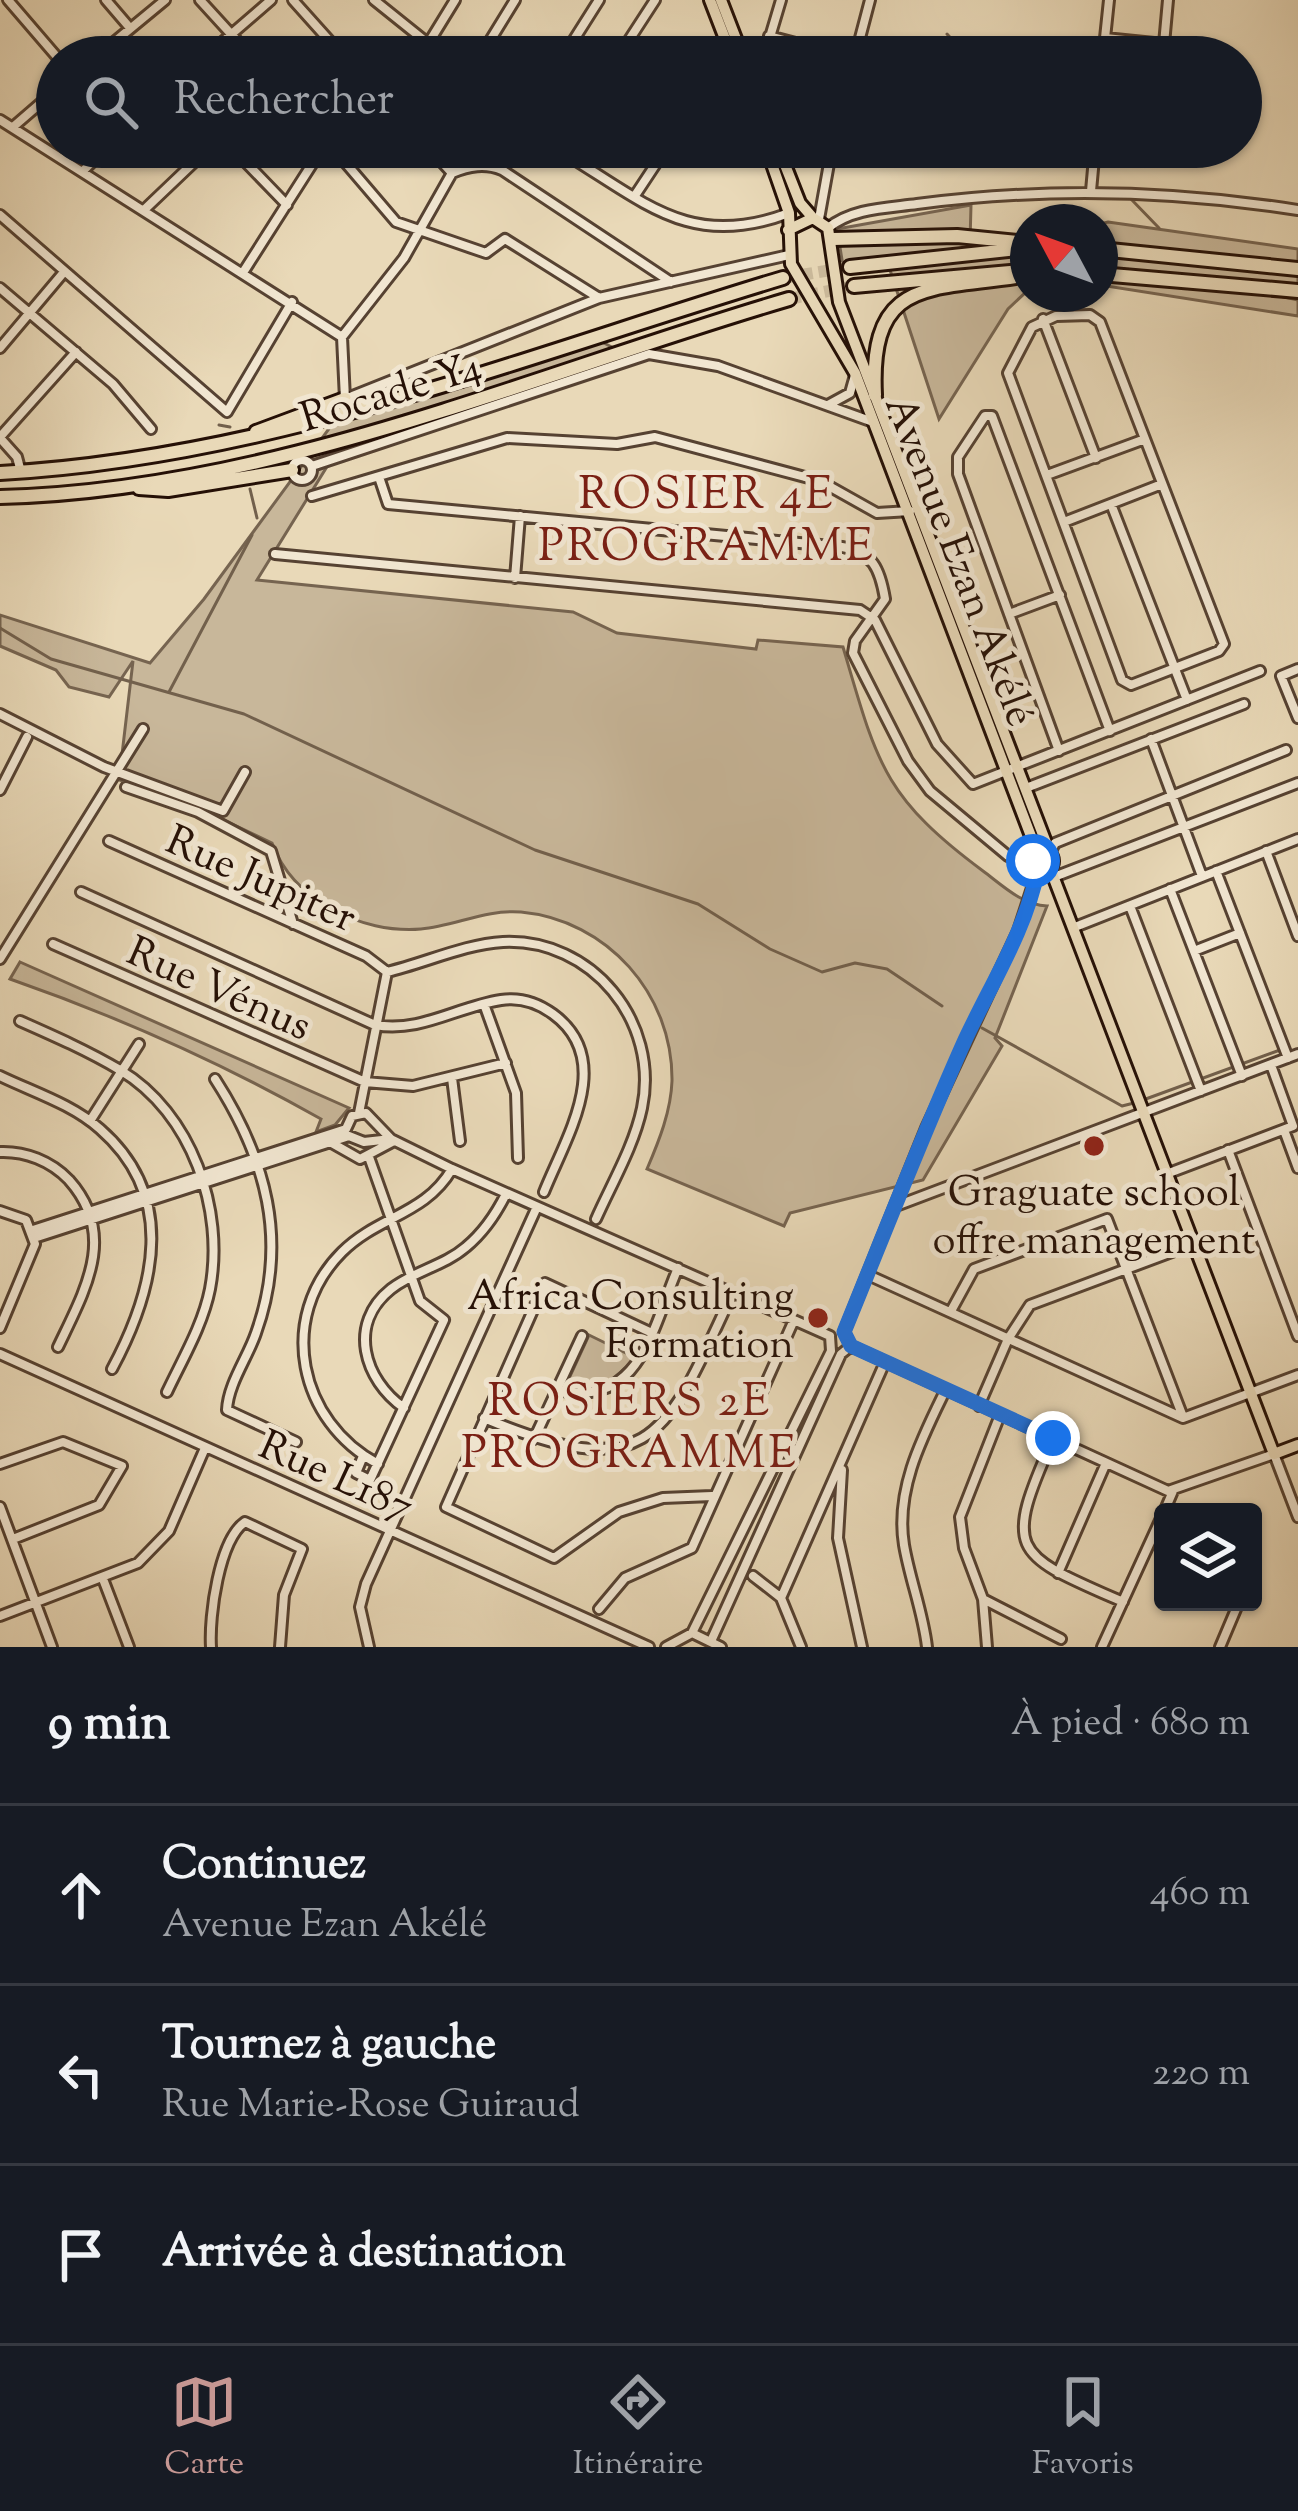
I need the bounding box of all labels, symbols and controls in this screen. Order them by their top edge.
search box [36,36,1262,168]
icon: search [78,69,144,135]
text: Rechercher [174,70,394,135]
north arrow [1010,204,1118,312]
street label: Rocade Y4 [293,339,489,451]
street label: Avenue Ezan Akélé [867,388,1048,736]
district label: ROSIER 4E PROGRAMME [538,465,876,582]
street label: Rue Jupiter [155,813,365,950]
route start [1006,834,1060,888]
street label: Rue Vénus [116,924,320,1059]
marker: Graguate school offre management [1081,1133,1107,1159]
place label: Graguate school offre management [933,1165,1255,1273]
place label: Africa Consulting Formation [467,1269,794,1377]
marker: Africa Consulting Formation [805,1305,831,1331]
district label: ROSIERS 2E PROGRAMME [461,1372,799,1489]
route end [1026,1411,1080,1465]
street label: Rue L187 [248,1418,422,1539]
map controls [1154,1503,1262,1611]
button: layers [1154,1503,1262,1611]
text: 9 min [48,1689,170,1762]
text: À pied · 680 m [1011,1697,1250,1753]
text: Continuez [162,1834,366,1899]
icon: ahead [48,1862,114,1928]
text: 460 m [1150,1867,1250,1923]
text: Avenue Ezan Akélé [162,1899,487,1955]
text: Tournez à gauche [162,2014,496,2079]
icon: left [48,2042,114,2108]
text: 220 m [1152,2047,1250,2103]
text: Rue Marie-Rose Guiraud [162,2079,580,2135]
icon: arrive [48,2222,114,2288]
text: Arrivée à destination [162,2222,566,2287]
tab: Carte [164,2369,244,2489]
tab: Itinéraire [573,2369,703,2489]
tab: Favoris [1032,2369,1134,2489]

